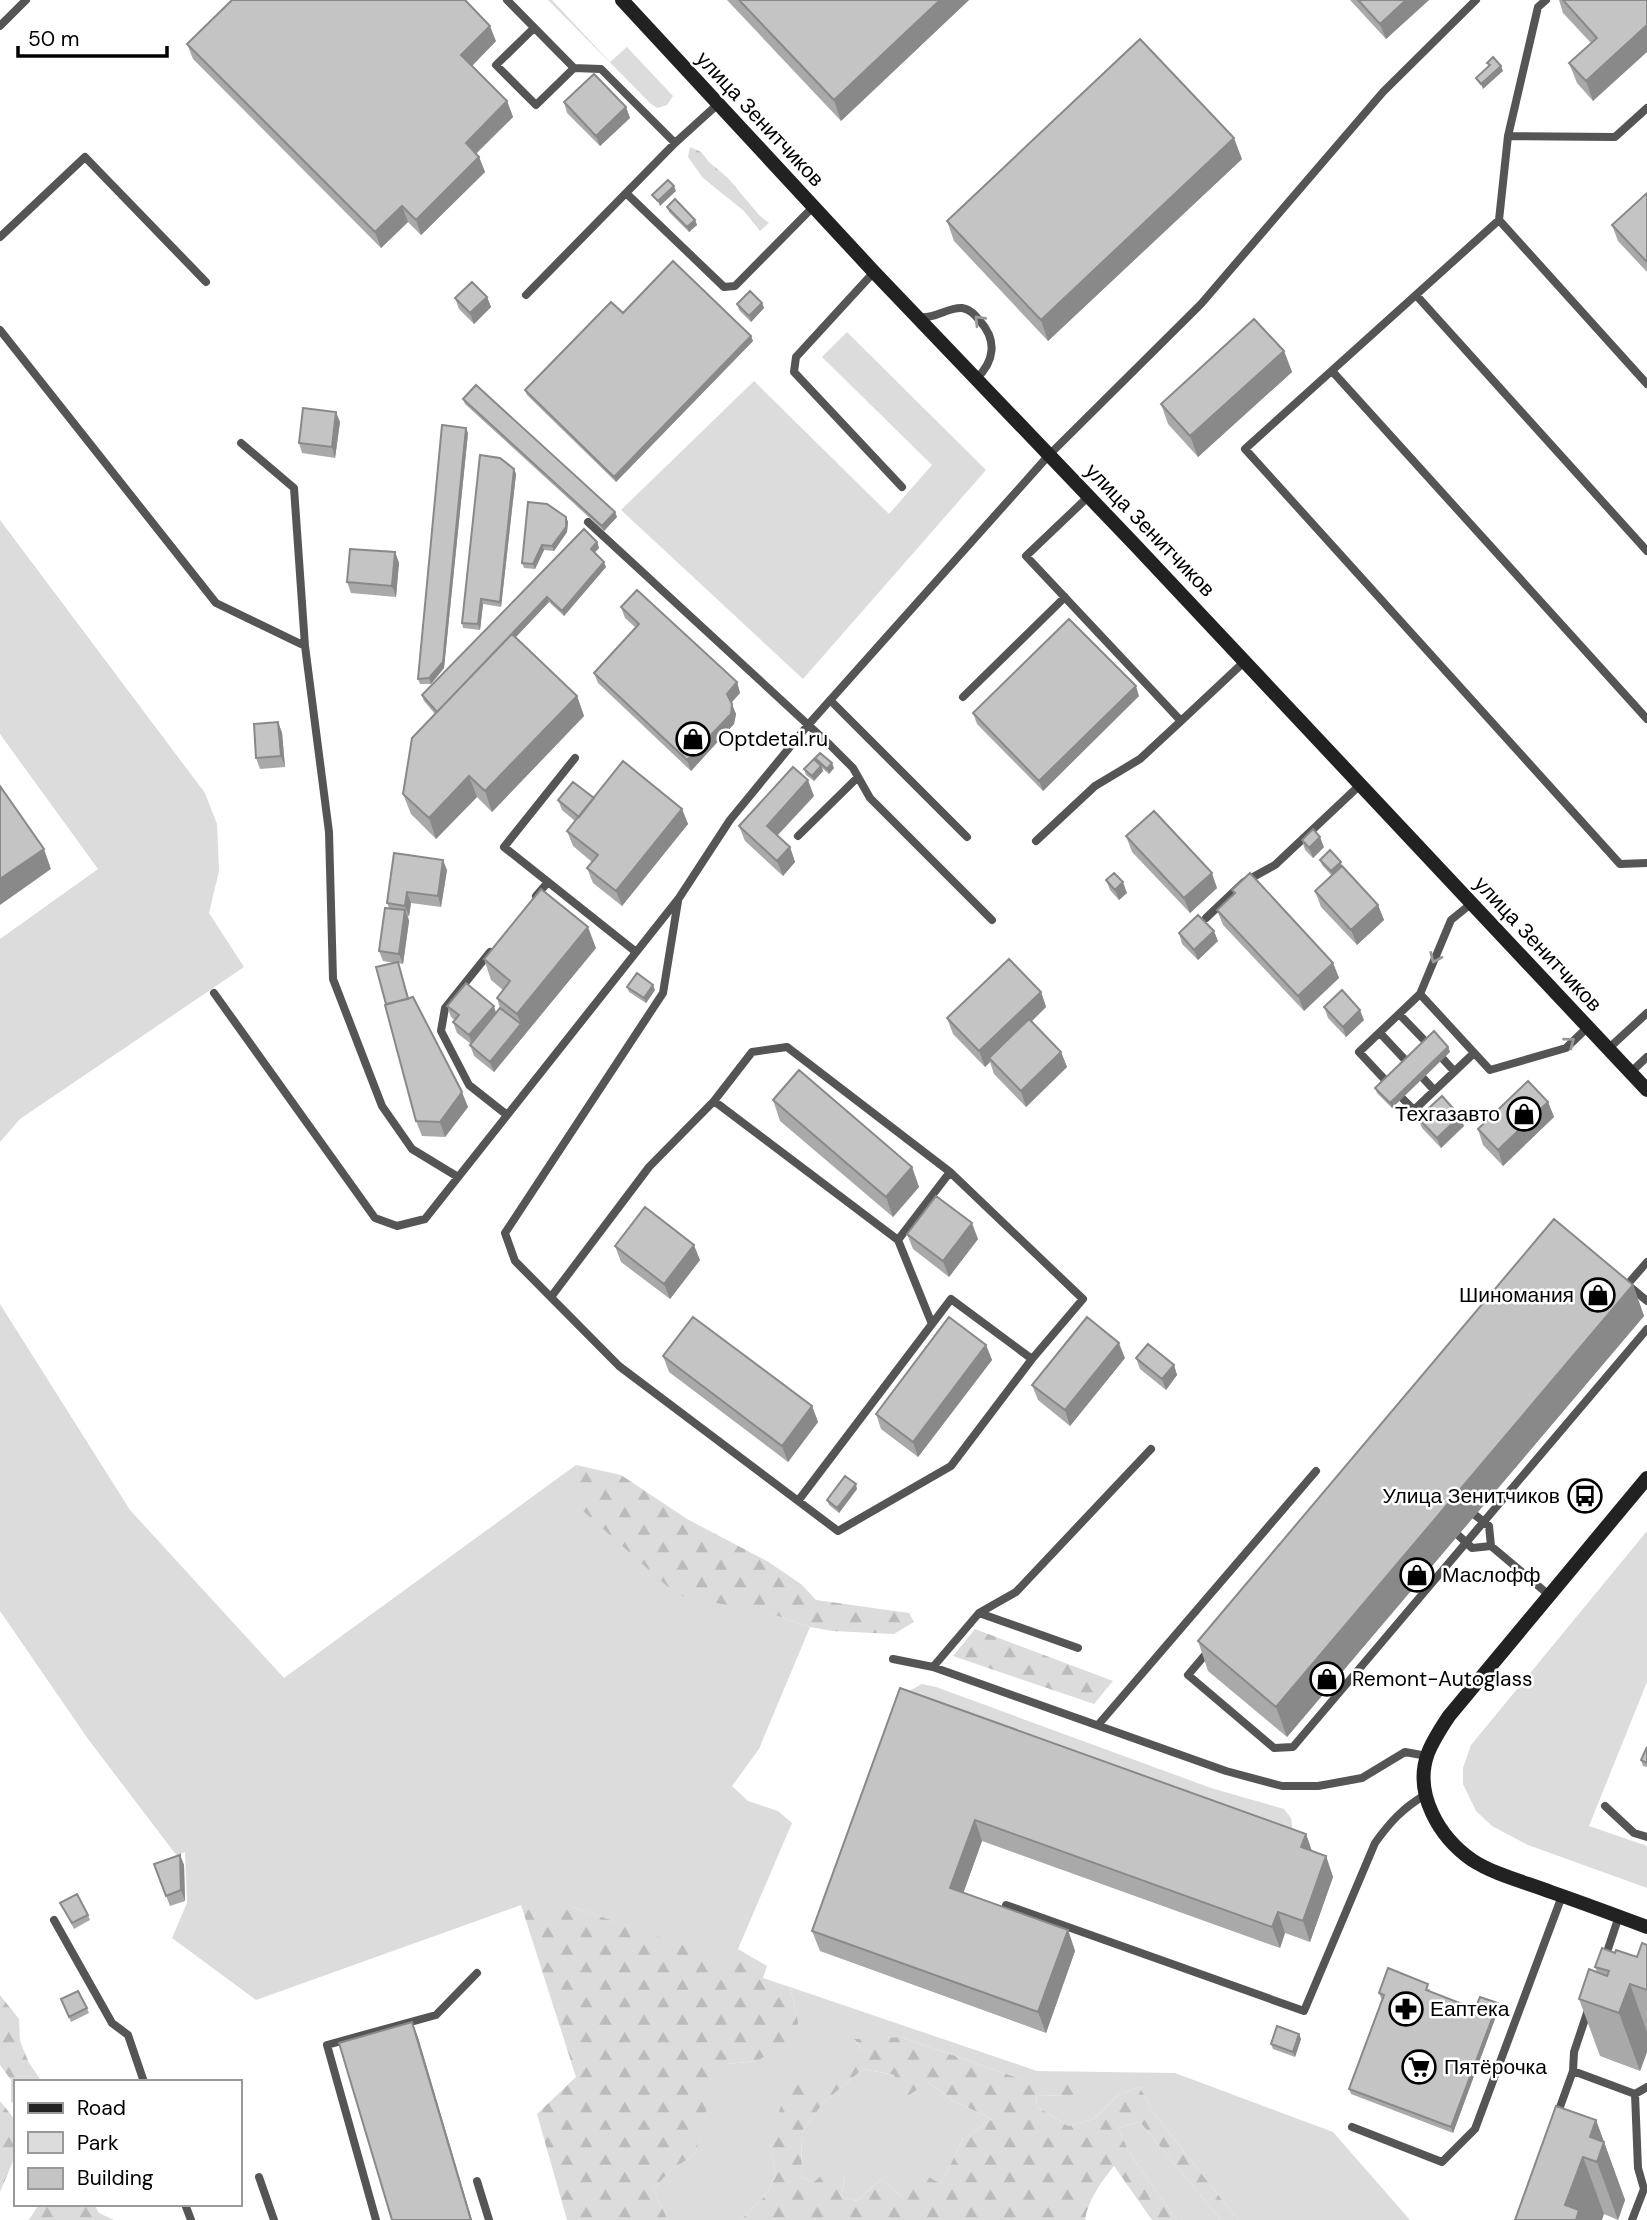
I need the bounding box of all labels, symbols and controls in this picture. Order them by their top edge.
scale bar [18,14,166,58]
text: 50 m [28,25,79,53]
street label: улица Зенитчиков [690,45,830,193]
one-way arrow [974,315,987,328]
street label: улица Зенитчиков [1079,457,1221,603]
shop icon: Optdetal.ru [674,720,712,758]
place label: Optdetal.ru [718,725,828,753]
street label: улица Зенитчиков [1468,870,1608,1018]
one-way arrow [1429,951,1443,963]
one-way arrow [1562,1038,1574,1050]
shop icon: Техгазавто [1505,1095,1543,1133]
place label: Техгазавто [1395,1100,1500,1128]
shop icon: Шиномания [1579,1276,1617,1314]
place label: Шиномания [1459,1281,1574,1309]
bus stop icon: Улица Зенитчиков [1566,1477,1604,1515]
place label: Улица Зенитчиков [1383,1482,1560,1510]
shop icon: Маслофф [1398,1556,1436,1594]
place label: Маслофф [1442,1561,1541,1589]
shop icon: Remont-Autoglass [1308,1660,1346,1698]
place label: Remont-Autoglass [1352,1665,1533,1693]
pharmacy icon: Еаптека [1387,1990,1425,2028]
place label: Еаптека [1430,1995,1510,2023]
supermarket icon: Пятёрочка [1400,2048,1438,2086]
place label: Пятёрочка [1444,2053,1547,2081]
legend [14,2080,242,2206]
text: Road [77,2094,126,2122]
text: Park [77,2129,119,2157]
text: Building [77,2164,154,2192]

